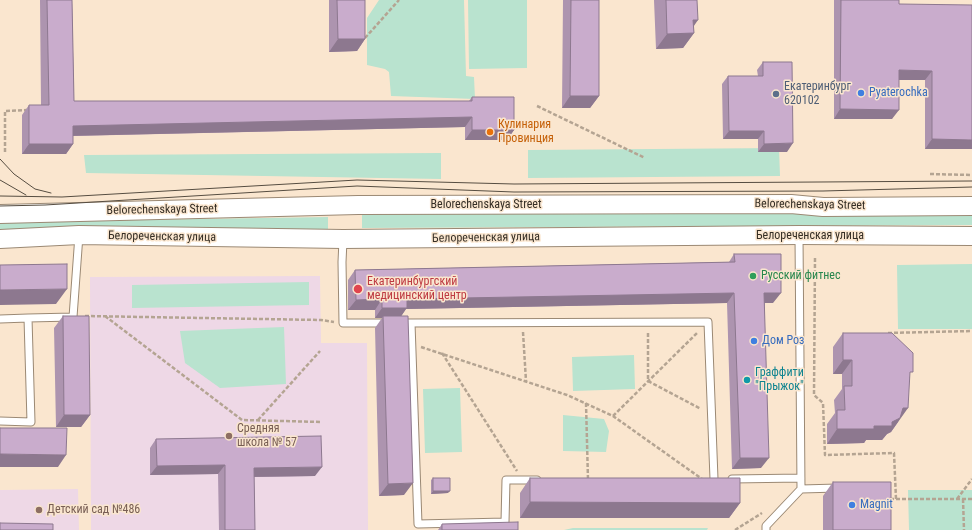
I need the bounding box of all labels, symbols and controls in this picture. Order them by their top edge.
place label: Екатеринбург 620102 [784,80,851,108]
place label: Pyaterochka [869,86,928,100]
marker: Pyaterochka [856,88,866,98]
marker: Екатеринбург 620102 [771,89,781,99]
place label: Кулинария Провинция [498,118,554,146]
marker: Кулинария Провинция [485,127,495,137]
street label: Belorechenskaya Street [754,197,866,213]
street label: Belorechenskaya Street [431,198,541,212]
street label: Belorechenskaya Street [106,202,218,218]
street label: Белореченская улица [108,229,216,245]
street label: Белореченская улица [756,229,864,243]
street label: Белореченская улица [432,230,540,246]
place label: Русский фитнес [761,269,841,283]
marker: Русский фитнес [748,271,758,281]
place label: Екатеринбургский медицинский центр [367,275,467,303]
marker: Екатеринбургский медицинский центр [352,283,364,295]
place label: Дом Роз [762,334,804,348]
marker: Дом Роз [749,336,759,346]
place label: Граффити "Прыжок" [755,366,804,394]
marker: Граффити "Прыжок" [742,375,752,385]
place label: Средняя школа № 57 [237,422,297,450]
marker: Средняя школа № 57 [224,431,234,441]
place label: Magnit [860,498,893,512]
marker: Magnit [847,500,857,510]
place label: Детский сад №486 [47,503,140,517]
marker: Детский сад №486 [34,505,44,515]

